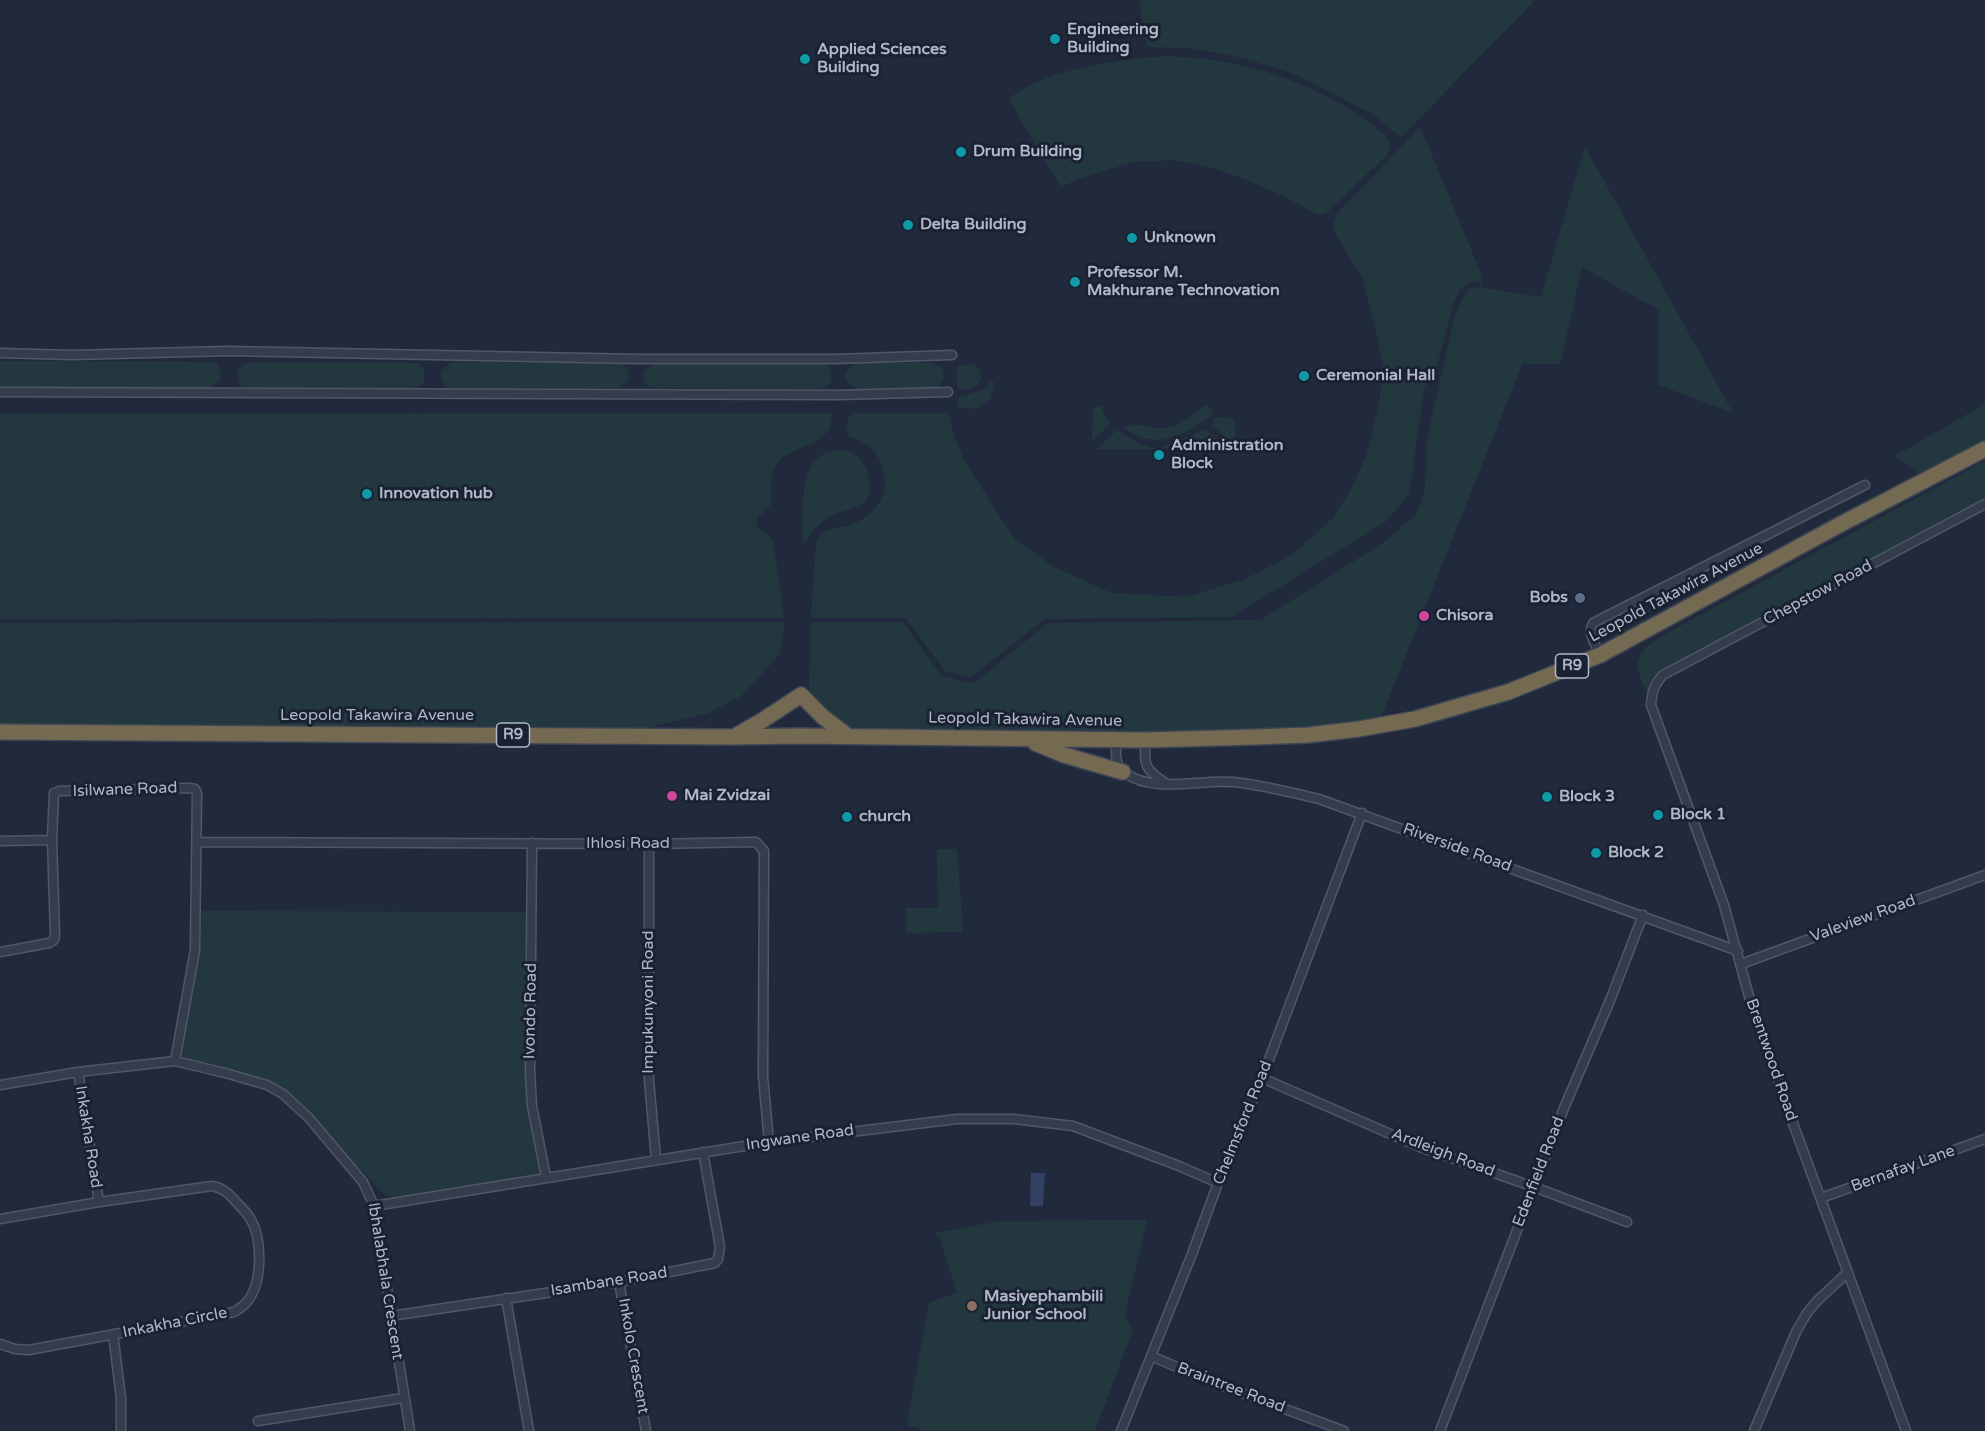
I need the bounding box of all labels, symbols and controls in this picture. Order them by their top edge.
place label: Engineering Building [1067,20,1159,58]
marker: Engineering Building [1048,32,1062,46]
place label: Applied Sciences Building [817,40,947,78]
marker: Applied Sciences Building [798,52,812,66]
place label: Drum Building [973,142,1082,162]
marker: Drum Building [954,145,968,159]
place label: Delta Building [920,215,1027,235]
marker: Delta Building [901,218,915,232]
place label: Unknown [1144,228,1216,248]
marker: Unknown [1125,231,1139,245]
place label: Professor M. Makhurane Technovation [1087,263,1280,301]
marker: Professor M. Makhurane Technovation [1068,275,1082,289]
place label: Ceremonial Hall [1316,366,1435,386]
marker: Ceremonial Hall [1297,369,1311,383]
place label: Administration Block [1171,436,1283,474]
marker: Administration Block [1152,448,1166,462]
place label: Innovation hub [379,484,493,504]
marker: Innovation hub [360,487,374,501]
street label: Leopold Takawira Avenue [1586,539,1766,647]
street label: Chepstow Road [1760,556,1876,630]
place label: Bobs [1529,588,1568,608]
marker: Bobs [1573,591,1587,605]
place label: Chisora [1436,606,1493,626]
marker: Chisora [1417,609,1431,623]
road number: R9 [1556,654,1588,678]
street label: Leopold Takawira Avenue [280,706,474,726]
street label: Leopold Takawira Avenue [928,709,1122,731]
road number: R9 [496,723,530,747]
street label: Isilwane Road [72,779,178,801]
place label: Mai Zvidzai [684,786,770,806]
place label: Block 3 [1559,787,1615,807]
marker: Mai Zvidzai [665,789,679,803]
marker: Block 3 [1540,790,1554,804]
place label: Block 1 [1670,805,1726,825]
place label: church [859,807,911,827]
marker: Block 1 [1651,808,1665,822]
marker: church [840,810,854,824]
street label: Riverside Road [1400,819,1514,877]
street label: Ihlosi Road [586,834,670,854]
place label: Block 2 [1608,843,1664,863]
marker: Block 2 [1589,846,1603,860]
street label: Valeview Road [1808,891,1918,947]
street label: Impukunyoni Road [639,930,659,1074]
street label: Ivondo Road [521,963,541,1059]
street label: Brentwood Road [1741,996,1801,1124]
street label: Chelmsford Road [1209,1058,1277,1188]
street label: Inkakha Road [70,1084,106,1190]
street label: Edenfield Road [1509,1114,1569,1230]
street label: Ingwane Road [745,1121,855,1155]
street label: Ardleigh Road [1389,1124,1497,1182]
street label: Bernafay Lane [1848,1141,1958,1197]
street label: Ibhalabhala Crescent [363,1201,407,1361]
street label: Isambane Road [549,1263,669,1301]
place label: Masiyephambili Junior School [984,1287,1103,1325]
street label: Inkolo Crescent [613,1297,653,1415]
marker: Masiyephambili Junior School [965,1299,979,1313]
street label: Inkakha Circle [121,1303,229,1343]
street label: Braintree Road [1174,1359,1288,1417]

